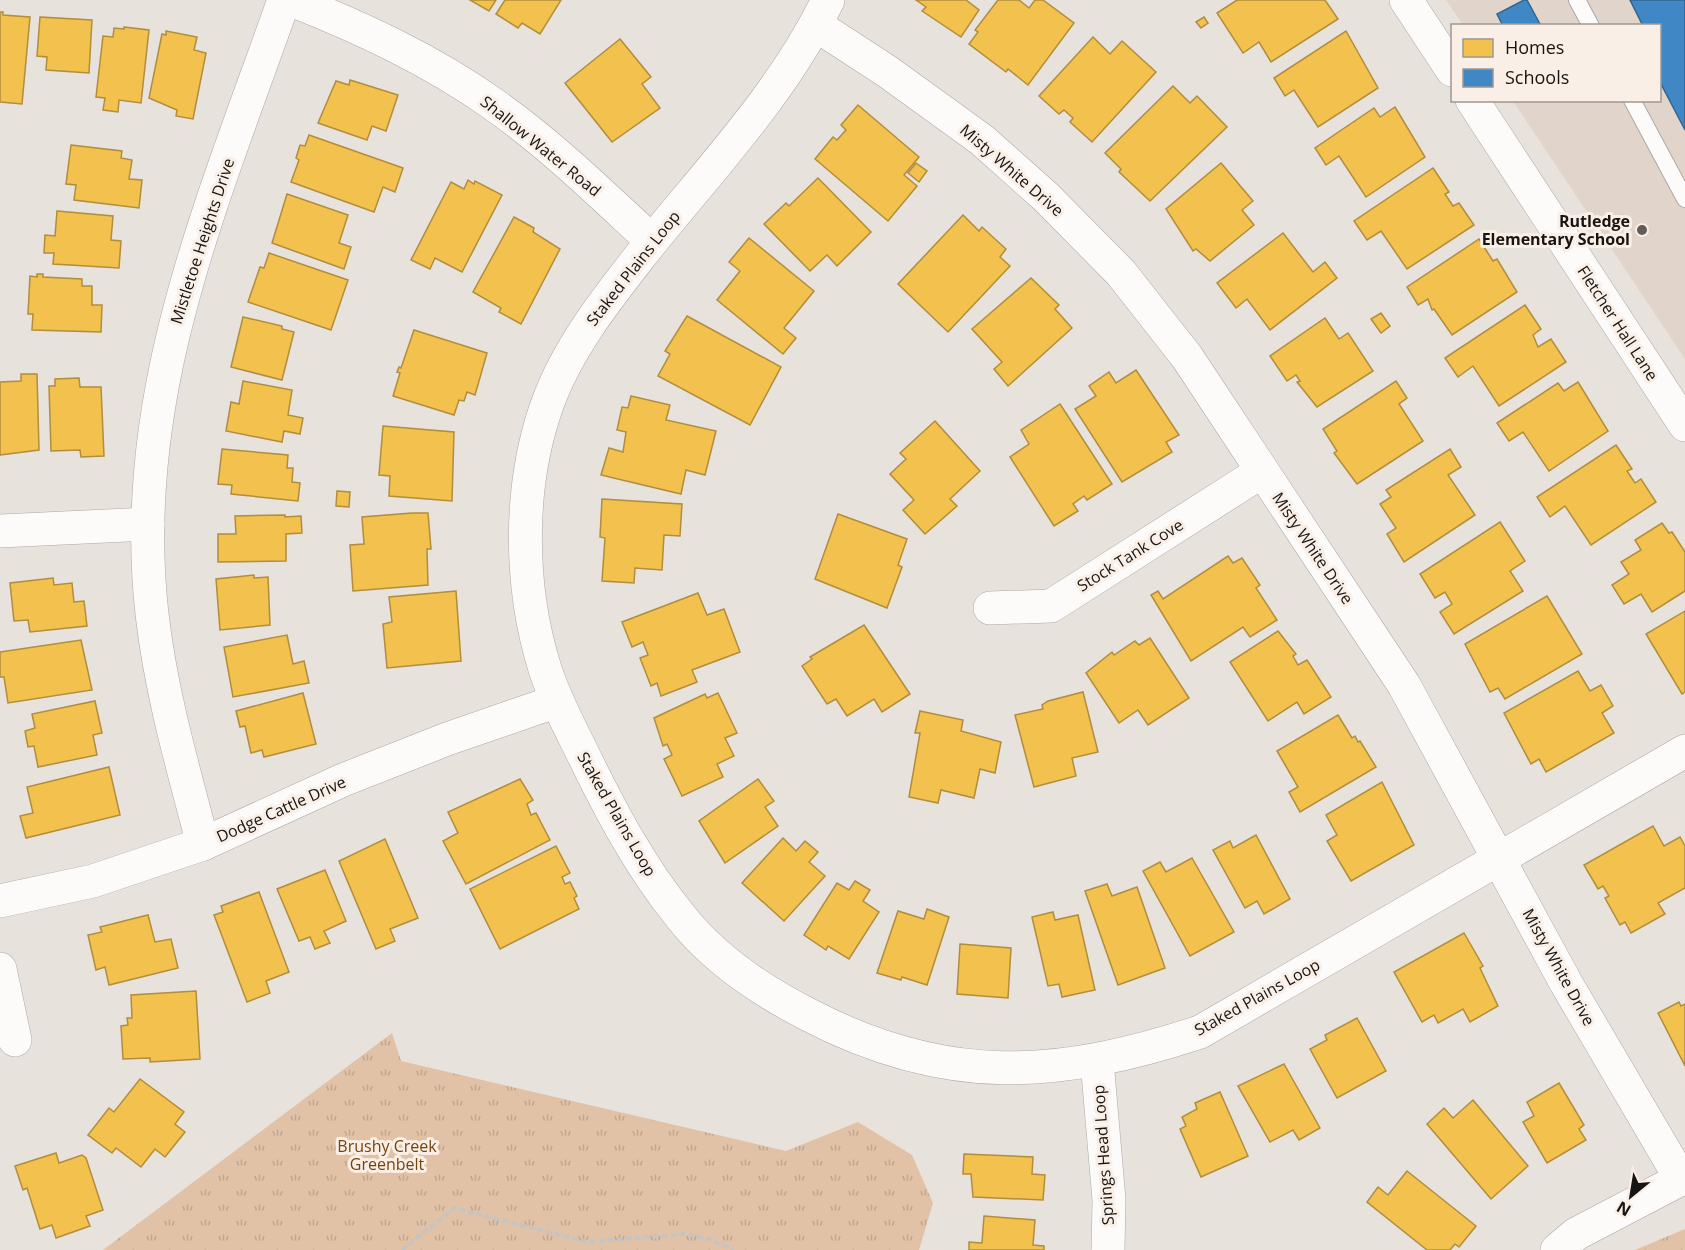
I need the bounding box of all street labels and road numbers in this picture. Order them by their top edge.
street label: Shallow Water Road [476,91,606,201]
street label: Misty White Drive [956,119,1068,221]
street label: Mistletoe Heights Drive [165,155,239,327]
street label: Staked Plains Loop [581,206,685,330]
street label: Fletcher Hall Lane [1573,261,1663,385]
street label: Misty White Drive [1267,488,1359,608]
street label: Stock Tank Cove [1073,514,1187,596]
street label: Staked Plains Loop [572,748,662,880]
street label: Dodge Cattle Drive [213,771,349,847]
street label: Misty White Drive [1518,905,1600,1029]
street label: Staked Plains Loop [1190,953,1324,1041]
street label: Springs Head Loop [1087,1084,1119,1226]

